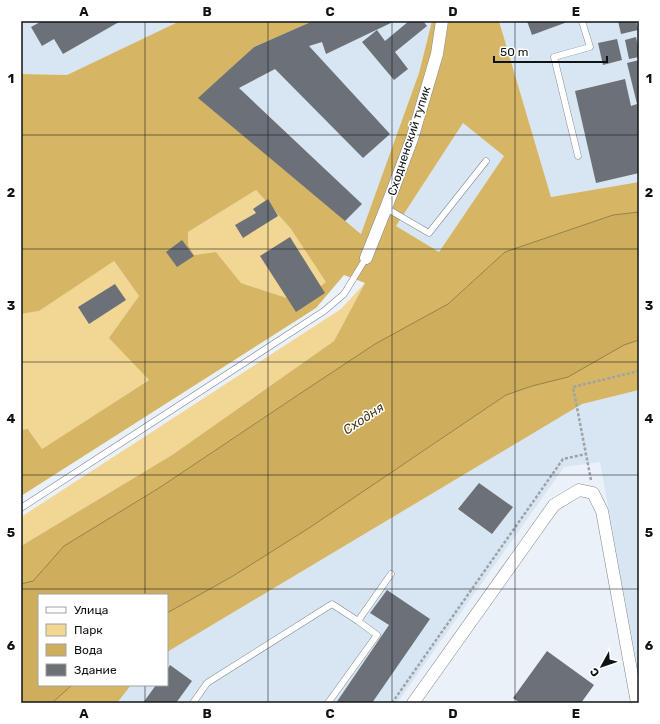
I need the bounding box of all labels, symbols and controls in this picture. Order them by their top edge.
text: A [79,4,89,19]
text: B [202,4,212,19]
text: C [325,4,335,19]
text: D [448,4,458,19]
text: E [572,4,580,19]
scale bar [494,38,607,64]
text: 50 m [500,45,528,59]
text: 1 [8,71,14,86]
text: 1 [646,71,652,86]
street label: Сходненский тупик [385,84,433,197]
text: 2 [7,185,15,200]
text: 2 [645,185,653,200]
text: 3 [7,298,16,313]
text: 3 [645,298,654,313]
water label: Сходня [340,399,386,437]
text: 4 [7,411,16,426]
text: 4 [645,411,654,426]
text: 5 [7,525,15,540]
text: 5 [645,525,653,540]
legend [38,594,168,686]
text: Улица [74,603,108,617]
text: Парк [74,623,103,637]
text: 6 [7,638,16,653]
text: 6 [645,638,654,653]
text: Вода [74,643,103,657]
north arrow [582,646,622,686]
text: Здание [74,663,117,677]
text: С [587,665,602,679]
text: A [79,706,89,721]
text: B [202,706,212,721]
text: C [325,706,335,721]
text: D [448,706,458,721]
text: E [572,706,580,721]

